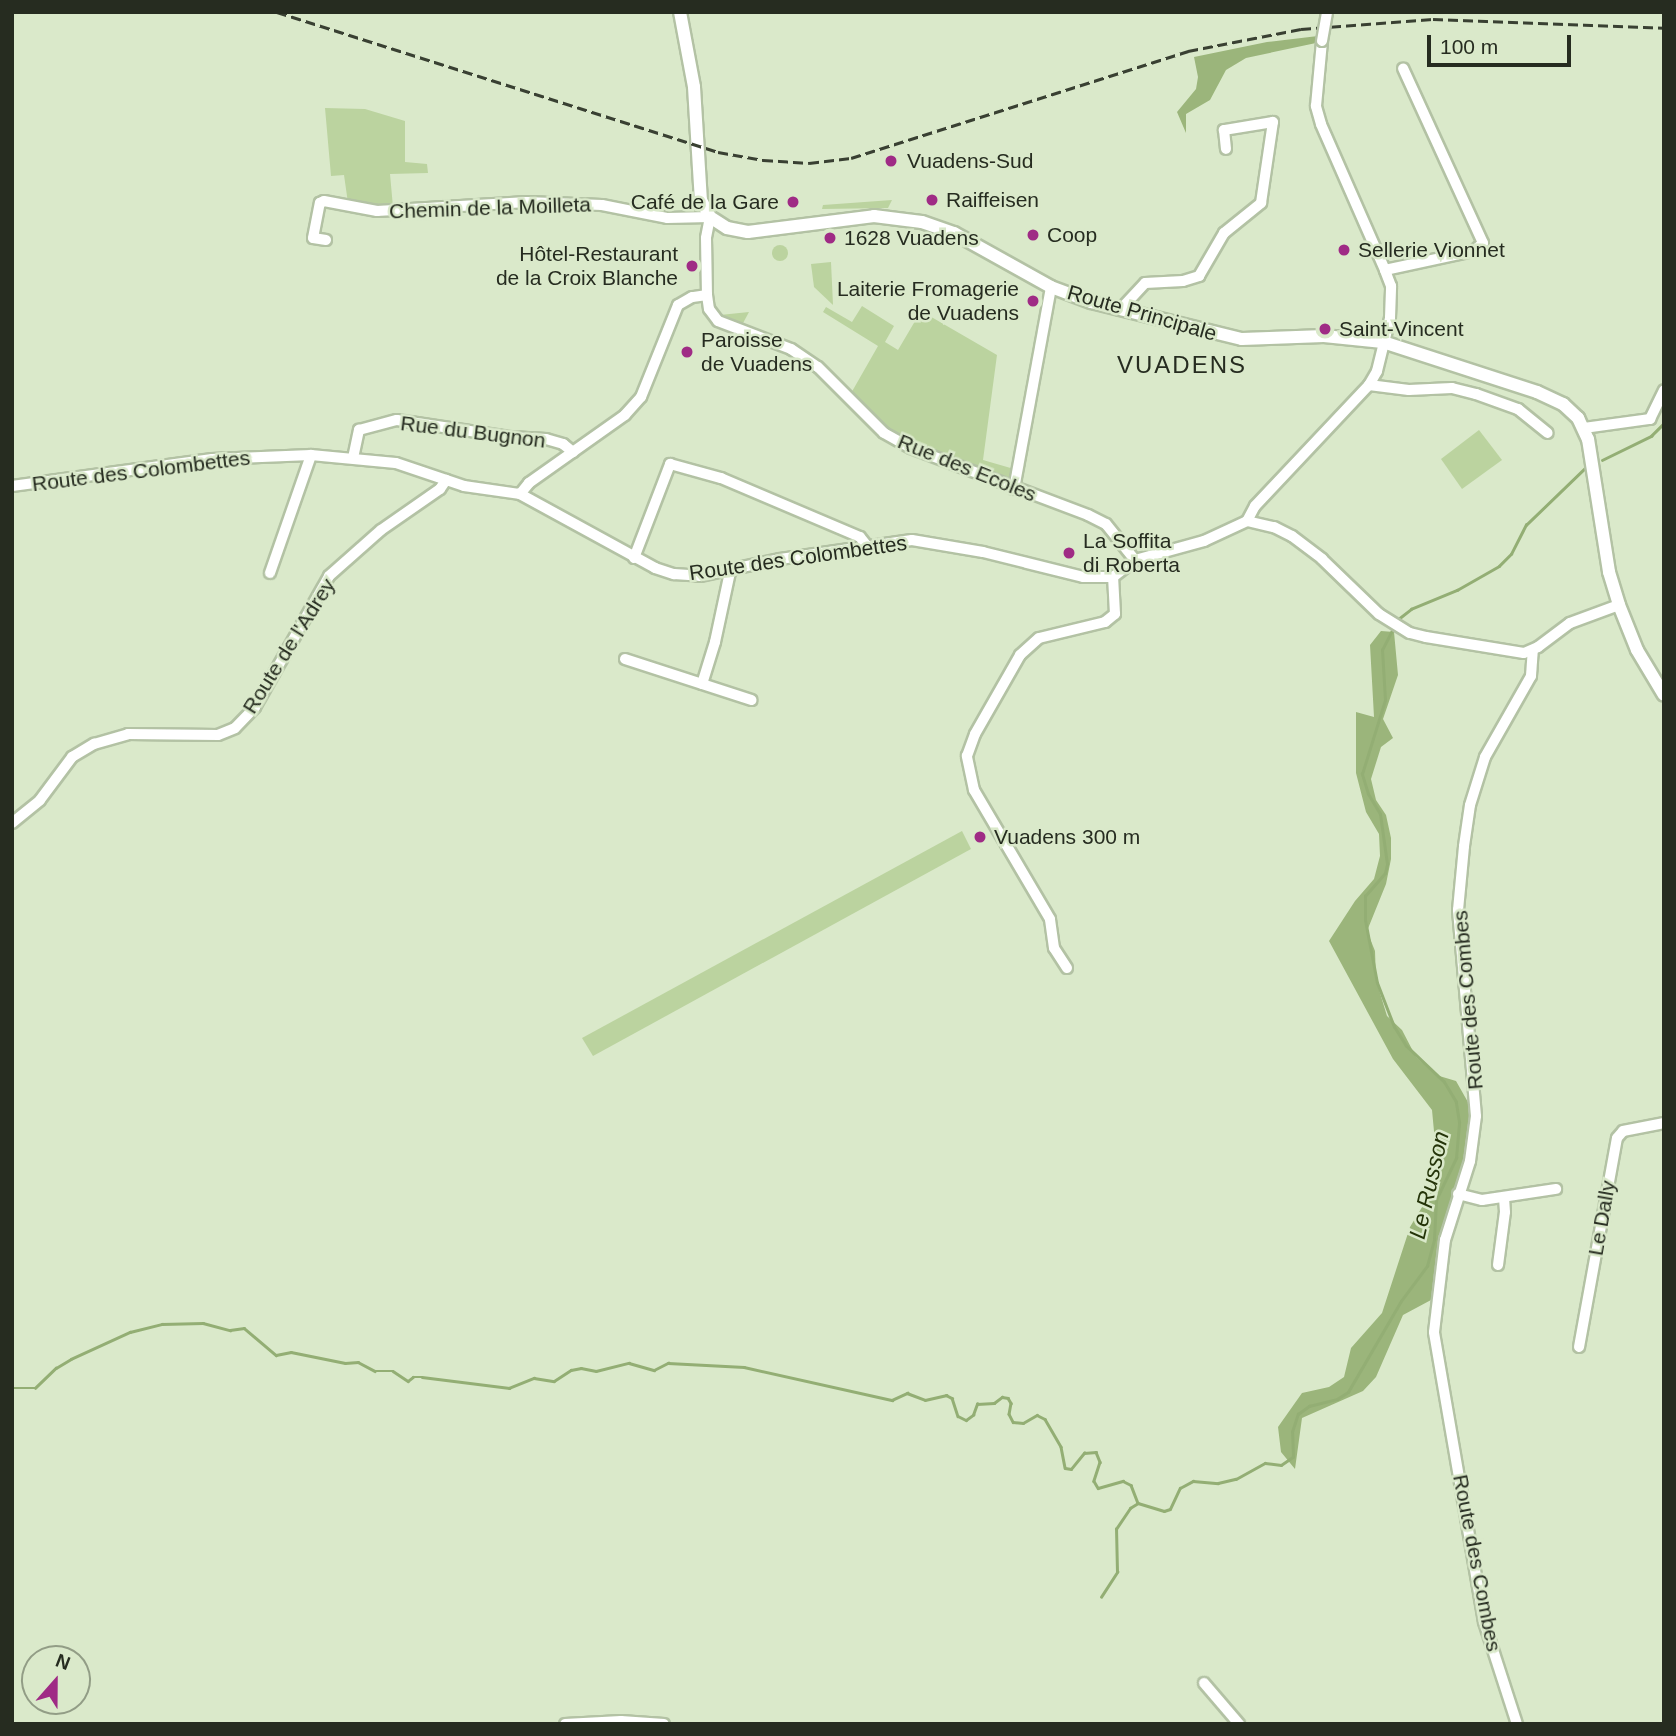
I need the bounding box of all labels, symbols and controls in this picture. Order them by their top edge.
scale bar [1431,21,1574,65]
text: 100 m [1440,35,1498,58]
place label: Vuadens-Sud [907,148,1033,174]
marker: Vuadens-Sud [881,151,901,171]
place label: Raiffeisen [946,187,1039,213]
place label: Café de la Gare [631,189,779,215]
street label: Chemin de la Moilleta [389,192,591,224]
marker: Raiffeisen [924,192,940,208]
marker: Café de la Gare [785,194,801,210]
place label: Coop [1047,222,1097,248]
place label: 1628 Vuadens [844,225,979,251]
marker: Coop [1025,227,1041,243]
marker: 1628 Vuadens [822,230,838,246]
place label: Sellerie Vionnet [1358,237,1505,263]
place label: Hôtel-Restaurant de la Croix Blanche [496,241,678,291]
marker: Sellerie Vionnet [1336,242,1352,258]
marker: Hôtel-Restaurant de la Croix Blanche [684,258,700,274]
place label: Laiterie Fromagerie de Vuadens [837,276,1019,326]
street label: Route Principale [1064,280,1220,346]
marker: Laiterie Fromagerie de Vuadens [1025,293,1041,309]
place label: Saint-Vincent [1339,316,1464,342]
marker: Saint-Vincent [1317,321,1333,337]
place label: Paroisse de Vuadens [701,327,812,377]
marker: Paroisse de Vuadens [679,344,695,360]
district label: VUADENS [1118,351,1246,379]
street label: Rue du Bugnon [399,411,547,453]
street label: Rue des Ecoles [894,429,1040,507]
street label: Route des Colombettes [31,445,251,497]
place label: La Soffita di Roberta [1083,528,1180,578]
street label: Route des Colombettes [688,530,908,586]
marker: La Soffita di Roberta [1061,545,1077,561]
street label: Route de l'Adrey [237,574,341,718]
place label: Vuadens 300 m [994,824,1140,850]
marker: Vuadens 300 m [972,829,988,845]
street label: Route des Combes [1448,909,1488,1091]
water label: Le Russon [1403,1128,1455,1242]
street label: Le Dally [1583,1178,1621,1258]
street label: Route des Combes [1447,1472,1507,1654]
north arrow [21,1645,91,1715]
text: N [53,1650,73,1674]

